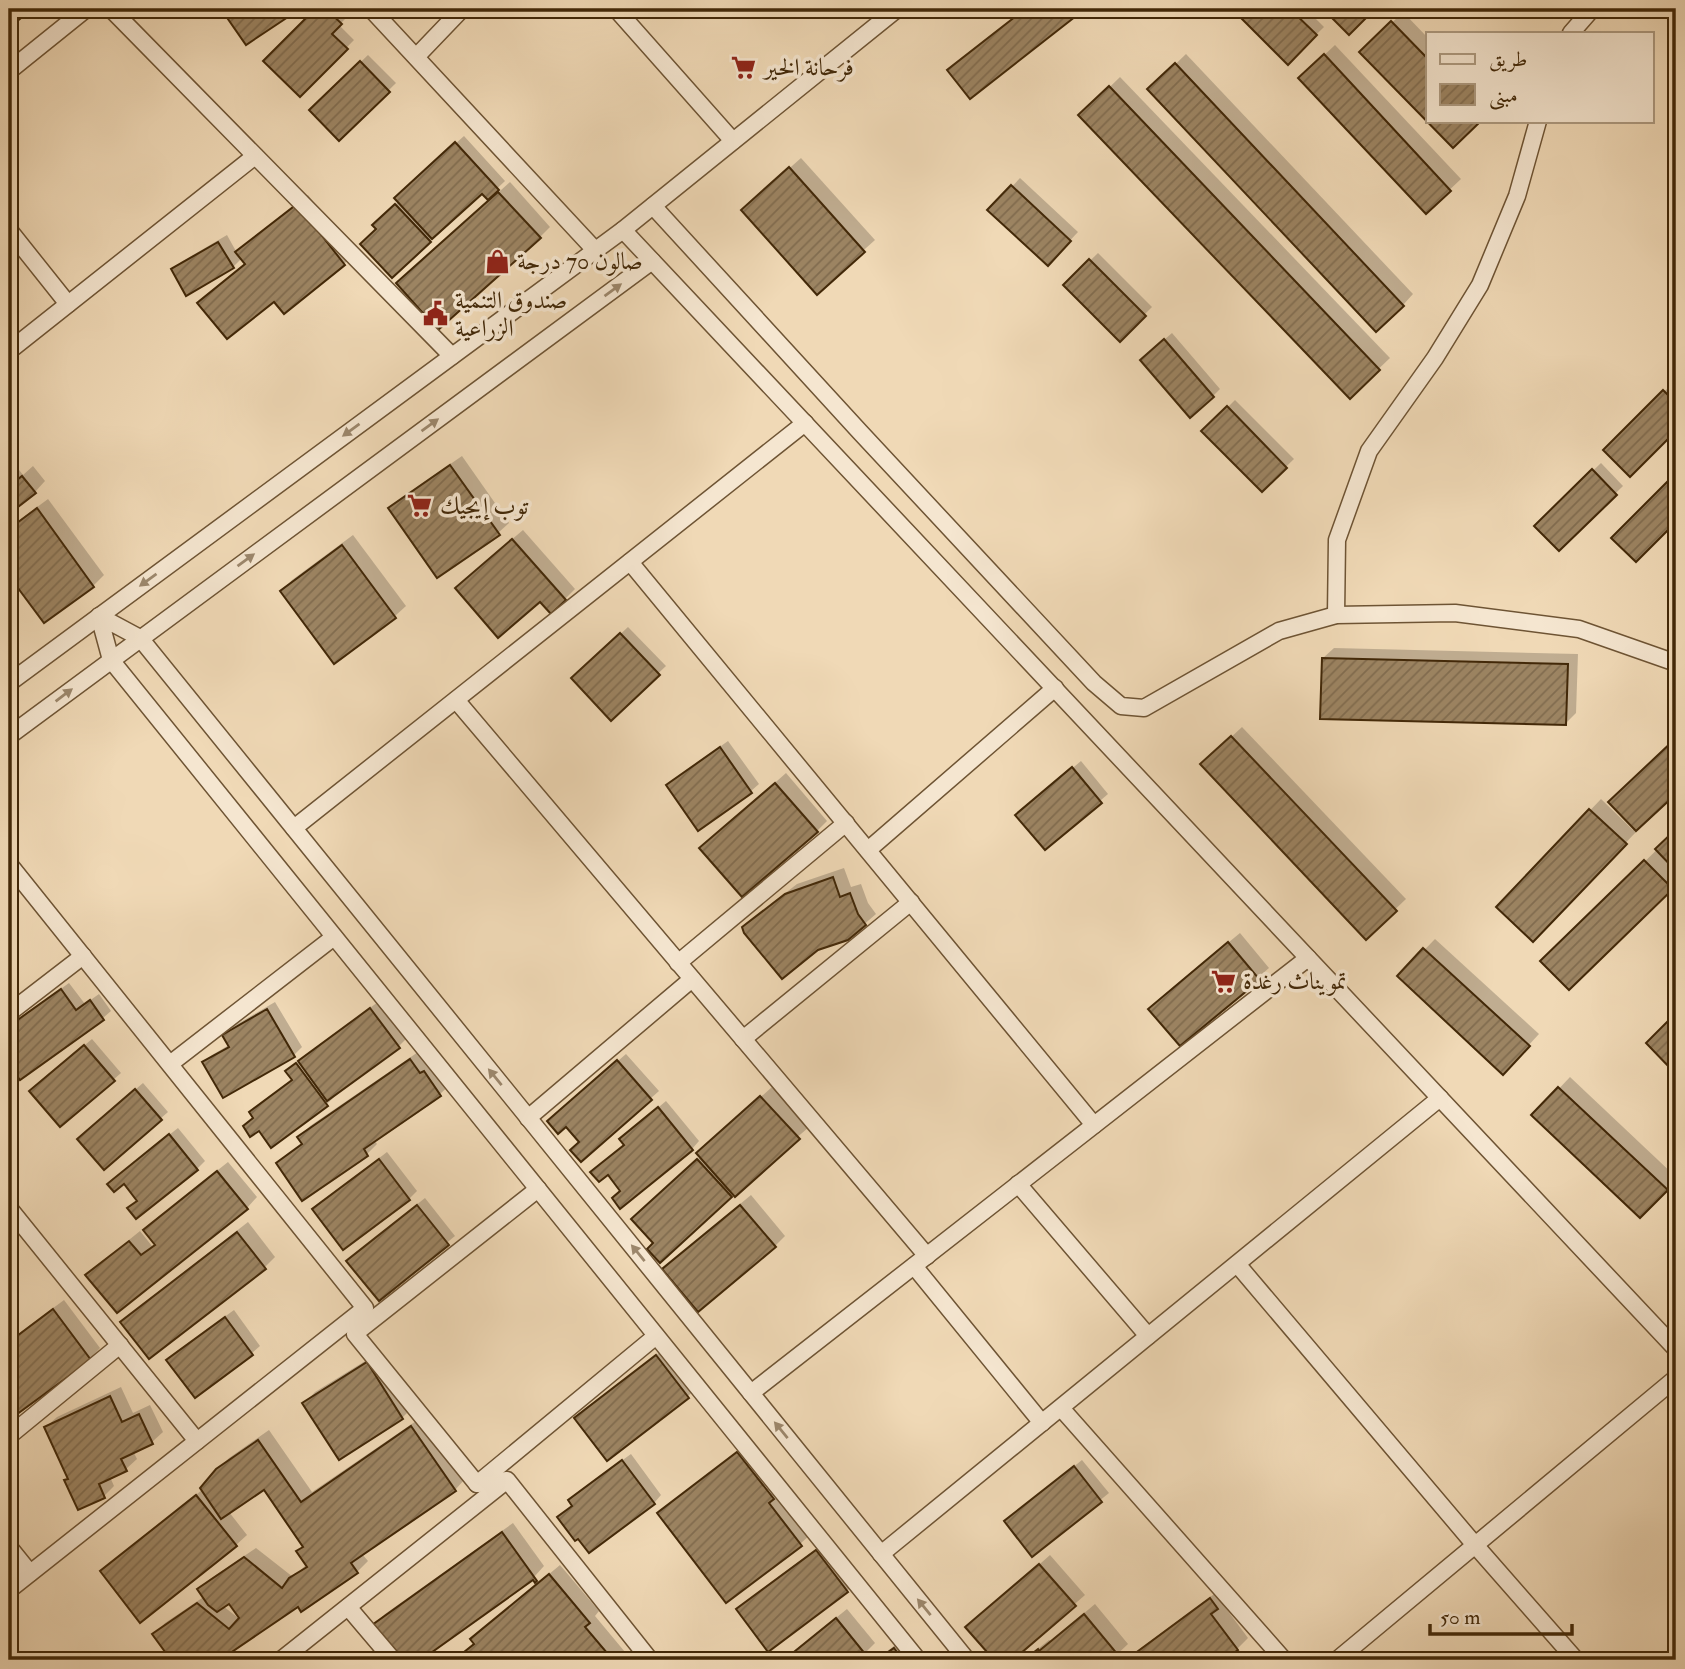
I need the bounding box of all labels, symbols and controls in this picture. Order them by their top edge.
legend [1426,32,1654,122]
text: طريق [1489,46,1527,73]
place label: فرحانة الخير [761,52,854,83]
supermarket icon: فرحانة الخير [730,53,758,81]
text: مبنى [1489,82,1518,110]
place label: صالون 70 درجة [517,246,643,277]
shop icon: صالون 70 درجة [483,247,511,275]
one-way arrow [604,283,622,297]
place label: صندوق التنمية الزراعية [455,285,567,344]
public building icon: صندوق التنمية الزراعية [421,300,449,328]
one-way arrow [420,418,439,432]
one-way arrow [342,423,360,437]
place label: توب إيجيك [440,491,529,522]
supermarket icon: توب إيجيك [406,492,434,520]
one-way arrow [237,553,256,567]
one-way arrow [139,573,158,587]
one-way arrow [54,688,72,703]
place label: تمويناث رغدة [1243,966,1347,997]
supermarket icon: تمويناث رغدة [1209,967,1237,995]
one-way arrow [488,1068,503,1085]
one-way arrow [631,1245,646,1262]
one-way arrow [774,1422,789,1440]
scale bar [1430,1592,1571,1636]
one-way arrow [917,1599,932,1616]
text: 50 m [1440,1604,1481,1631]

